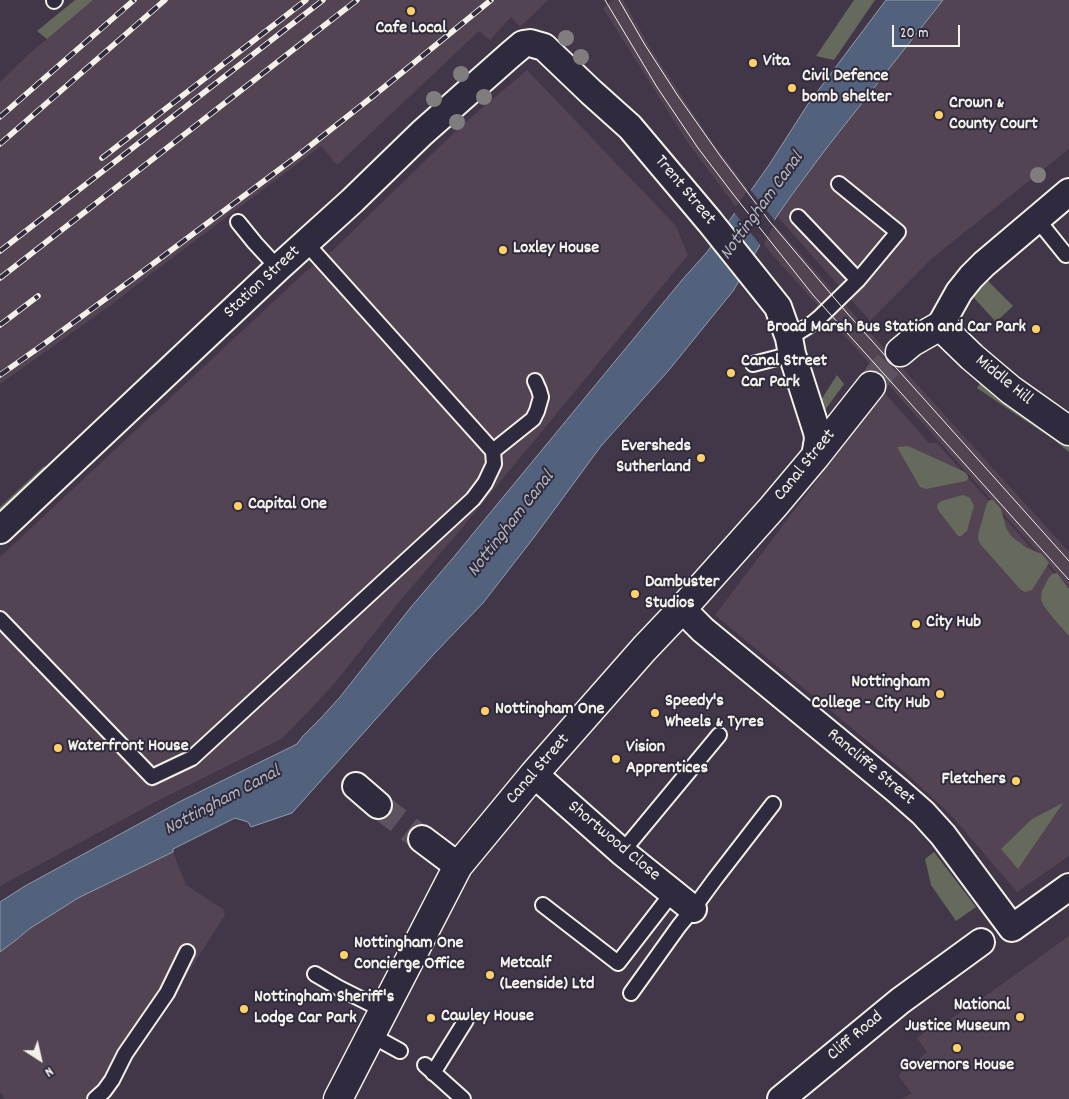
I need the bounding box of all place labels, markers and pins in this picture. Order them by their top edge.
marker: Cafe Local [405,5,417,17]
place label: Cafe Local [375,19,447,41]
place label: Vita [763,52,790,74]
marker: Vita [747,57,759,69]
place label: Civil Defence bomb shelter [802,67,891,110]
marker: Civil Defence bomb shelter [786,82,798,94]
place label: Crown & County Court [949,94,1038,136]
marker: Crown & County Court [933,109,945,121]
place label: Loxley House [513,239,599,261]
marker: Loxley House [497,244,509,256]
place label: Broad Marsh Bus Station and Car Park [767,318,1026,340]
marker: Broad Marsh Bus Station and Car Park [1030,323,1042,335]
place label: Canal Street Car Park [741,352,827,394]
marker: Canal Street Car Park [725,367,737,379]
place label: Eversheds Sutherland [616,437,691,479]
marker: Eversheds Sutherland [695,452,707,464]
place label: Capital One [248,495,327,517]
marker: Capital One [232,500,244,512]
place label: Dambuster Studios [645,573,719,616]
marker: Dambuster Studios [629,588,641,600]
place label: City Hub [926,613,981,635]
marker: City Hub [910,618,922,630]
place label: Nottingham College - City Hub [811,673,930,716]
marker: Nottingham College - City Hub [934,688,946,700]
place label: Speedy's Wheels & Tyres [665,692,764,734]
place label: Nottingham One [495,700,604,722]
marker: Nottingham One [479,705,491,717]
marker: Speedy's Wheels & Tyres [649,707,661,719]
place label: Waterfront House [68,737,189,759]
place label: Vision Apprentices [626,738,708,781]
marker: Waterfront House [52,742,64,754]
marker: Vision Apprentices [610,753,622,765]
place label: Fletchers [941,770,1006,792]
marker: Fletchers [1010,775,1022,787]
place label: Nottingham One Concierge Office [354,934,465,976]
marker: Nottingham One Concierge Office [338,949,350,961]
place label: Metcalf (Leenside) Ltd [500,954,594,996]
marker: Metcalf (Leenside) Ltd [484,969,496,981]
place label: Nottingham Sheriff's Lodge Car Park [254,988,394,1030]
place label: National Justice Museum [905,996,1010,1038]
marker: Nottingham Sheriff's Lodge Car Park [238,1003,250,1015]
place label: Cawley House [441,1007,534,1029]
marker: National Justice Museum [1014,1011,1026,1023]
marker: Cawley House [425,1012,437,1024]
marker: Governors House [951,1042,963,1054]
place label: Governors House [900,1056,1014,1078]

